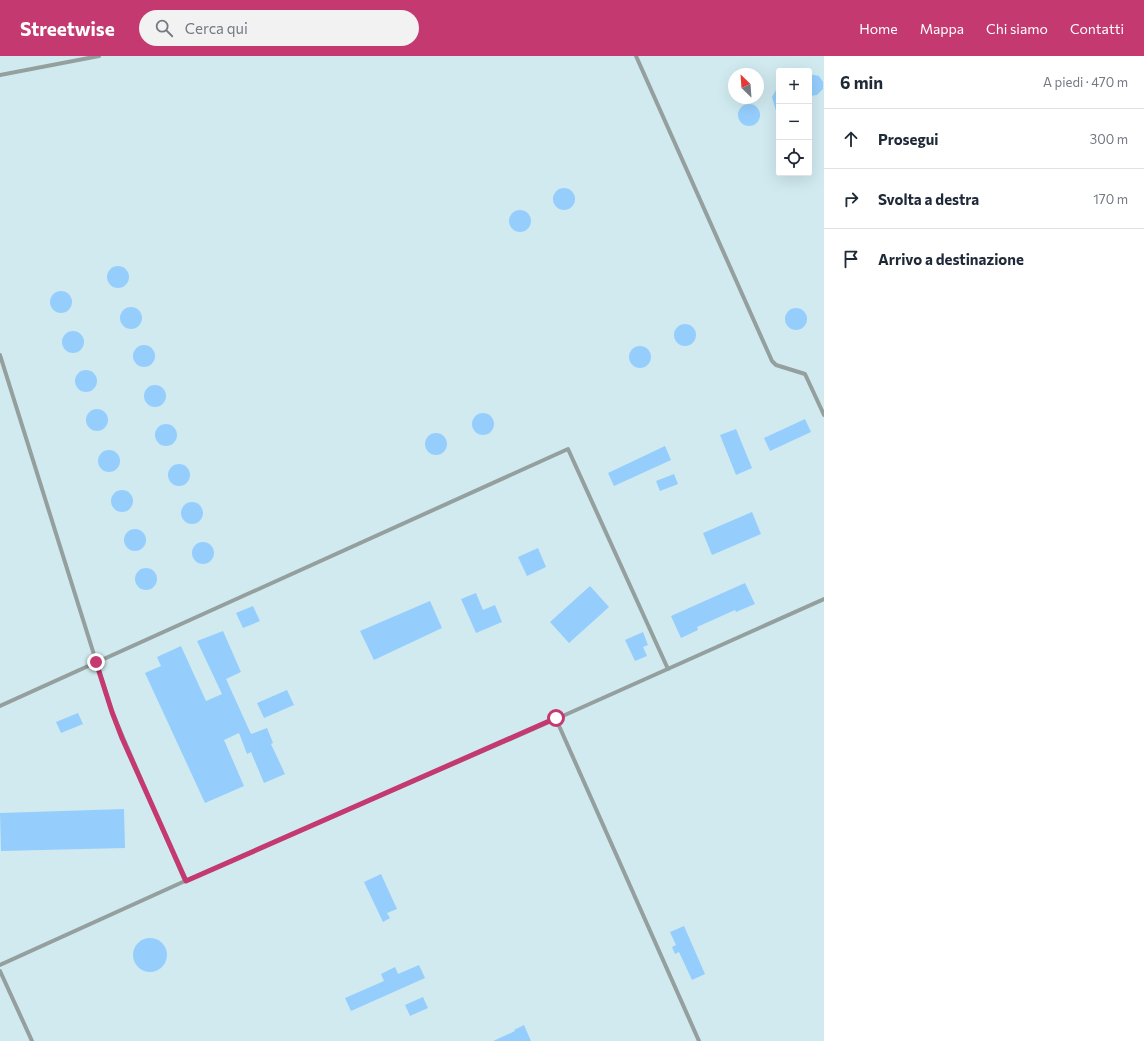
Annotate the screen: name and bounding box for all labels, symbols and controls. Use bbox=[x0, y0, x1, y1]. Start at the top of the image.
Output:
search box bbox=[139, 10, 419, 46]
text: Streetwise bbox=[20, 17, 115, 40]
icon: search bbox=[153, 17, 175, 39]
text: Cerca qui bbox=[185, 19, 248, 37]
text: Home bbox=[859, 20, 898, 37]
text: Mappa bbox=[920, 20, 964, 37]
text: Chi siamo bbox=[986, 20, 1048, 37]
text: Contatti bbox=[1070, 20, 1124, 37]
north arrow bbox=[728, 68, 764, 104]
map controls bbox=[776, 68, 812, 176]
button: + bbox=[776, 68, 812, 104]
text: 6 min bbox=[840, 72, 883, 93]
text: A piedi · 470 m bbox=[1043, 74, 1128, 90]
button: − bbox=[776, 104, 812, 140]
icon: ahead bbox=[840, 128, 862, 150]
text: Prosegui bbox=[878, 130, 938, 148]
text: 300 m bbox=[1090, 131, 1128, 147]
button: locate bbox=[776, 140, 812, 176]
icon: right bbox=[840, 188, 862, 210]
text: Svolta a destra bbox=[878, 190, 979, 208]
text: 170 m bbox=[1093, 191, 1128, 207]
icon: arrive bbox=[840, 248, 862, 270]
text: Arrivo a destinazione bbox=[878, 250, 1024, 268]
route end bbox=[87, 653, 105, 671]
route start bbox=[547, 709, 565, 727]

